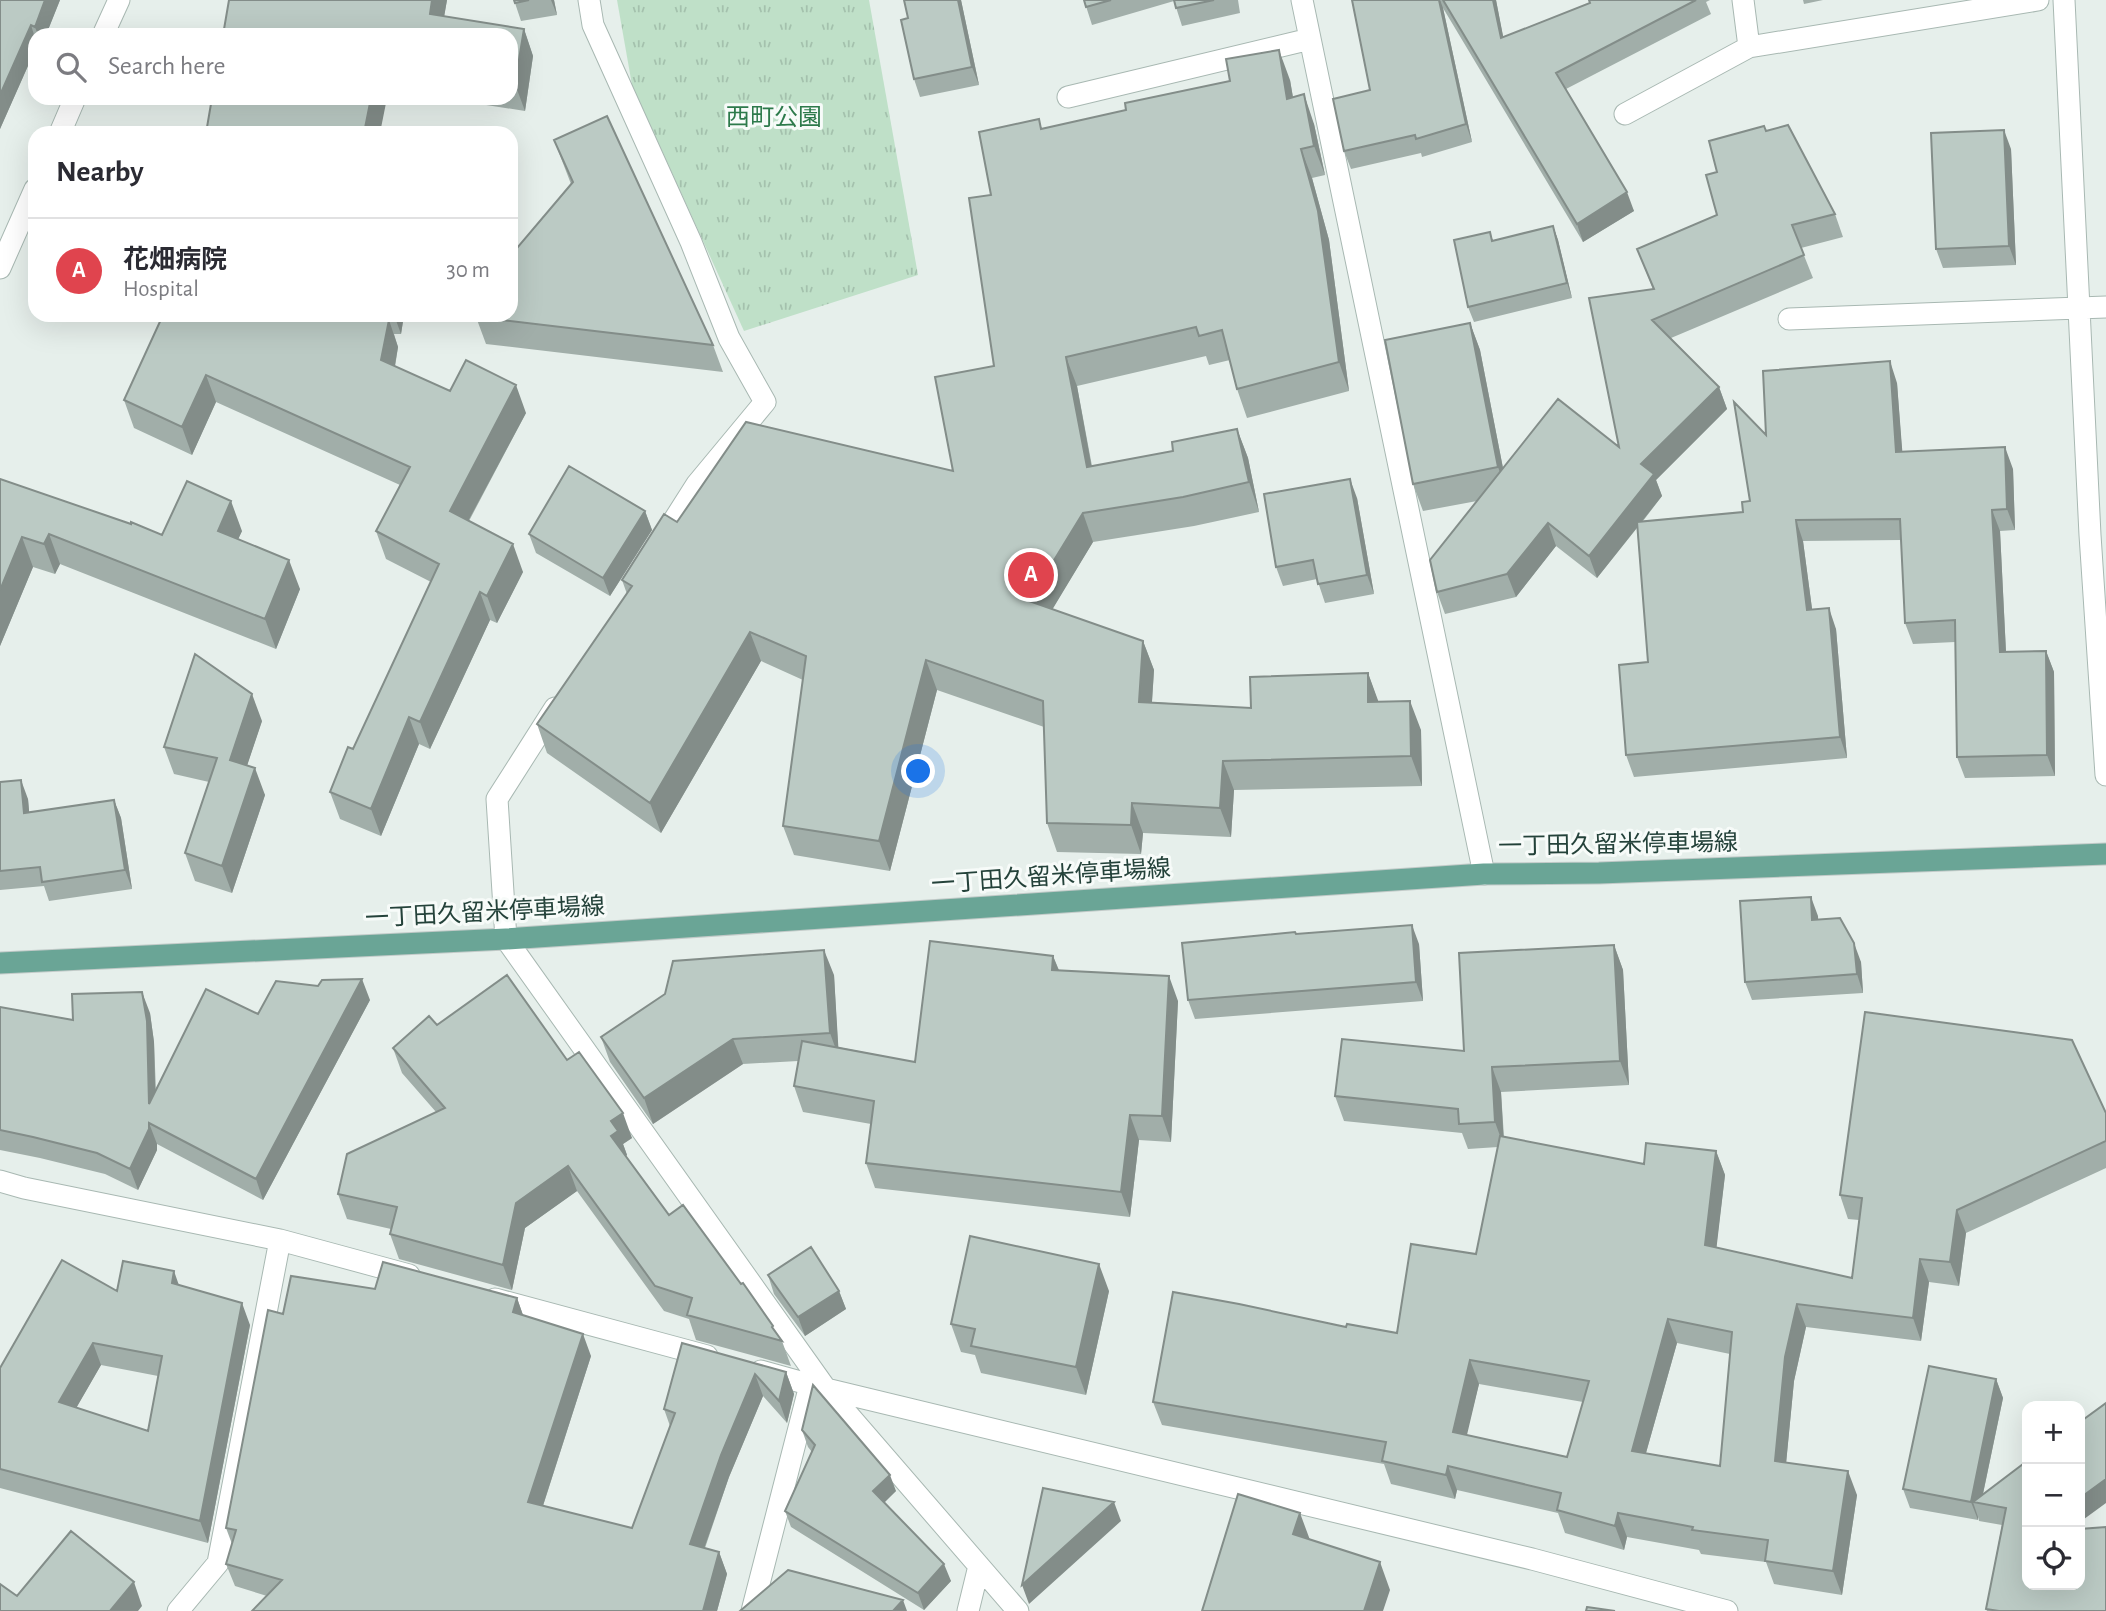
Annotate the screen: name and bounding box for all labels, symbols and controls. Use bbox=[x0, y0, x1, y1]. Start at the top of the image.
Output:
search box bbox=[28, 28, 518, 105]
icon: search bbox=[52, 48, 90, 86]
text: Search here bbox=[108, 53, 226, 79]
park label: 西町公園 bbox=[726, 105, 822, 130]
text: Nearby bbox=[56, 157, 144, 187]
text: 花畑病院 bbox=[123, 247, 227, 273]
text: A bbox=[72, 259, 86, 282]
text: 30 m bbox=[446, 259, 490, 282]
text: Hospital bbox=[123, 278, 199, 301]
pin: A bbox=[1008, 549, 1054, 601]
your location bbox=[901, 754, 935, 788]
street label: 一丁田久留米停車場線 bbox=[1498, 829, 1738, 859]
street label: 一丁田久留米停車場線 bbox=[930, 855, 1172, 897]
street label: 一丁田久留米停車場線 bbox=[364, 893, 606, 931]
map controls bbox=[2022, 1401, 2085, 1590]
button: + bbox=[2022, 1401, 2085, 1464]
button: − bbox=[2022, 1464, 2085, 1527]
button: locate bbox=[2022, 1527, 2085, 1590]

